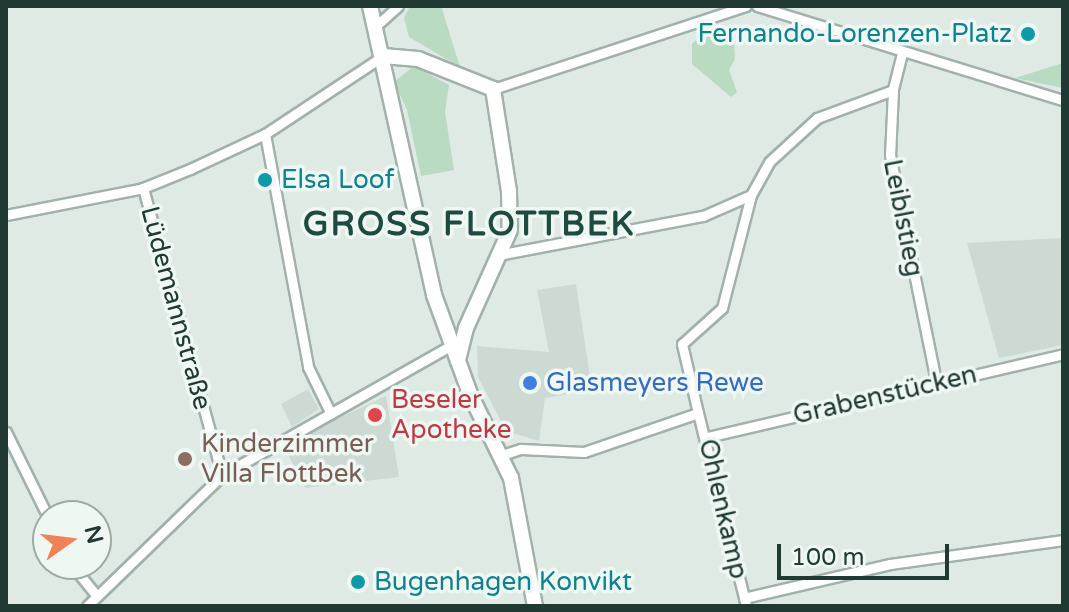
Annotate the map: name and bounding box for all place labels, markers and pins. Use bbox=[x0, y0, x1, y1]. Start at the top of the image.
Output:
place label: Fernando-Lorenzen-Platz bbox=[697, 18, 1012, 50]
marker: Fernando-Lorenzen-Platz bbox=[1019, 25, 1037, 43]
place label: Elsa Loof bbox=[281, 164, 394, 196]
marker: Elsa Loof bbox=[256, 171, 274, 189]
place label: Glasmeyers Rewe bbox=[546, 367, 764, 399]
marker: Glasmeyers Rewe bbox=[521, 374, 539, 392]
place label: Beseler Apotheke bbox=[391, 384, 511, 446]
marker: Beseler Apotheke bbox=[366, 406, 384, 424]
place label: Kinderzimmer Villa Flottbek bbox=[201, 428, 374, 490]
marker: Kinderzimmer Villa Flottbek bbox=[176, 450, 194, 468]
place label: Bugenhagen Konvikt bbox=[374, 566, 632, 598]
marker: Bugenhagen Konvikt bbox=[349, 573, 367, 591]

